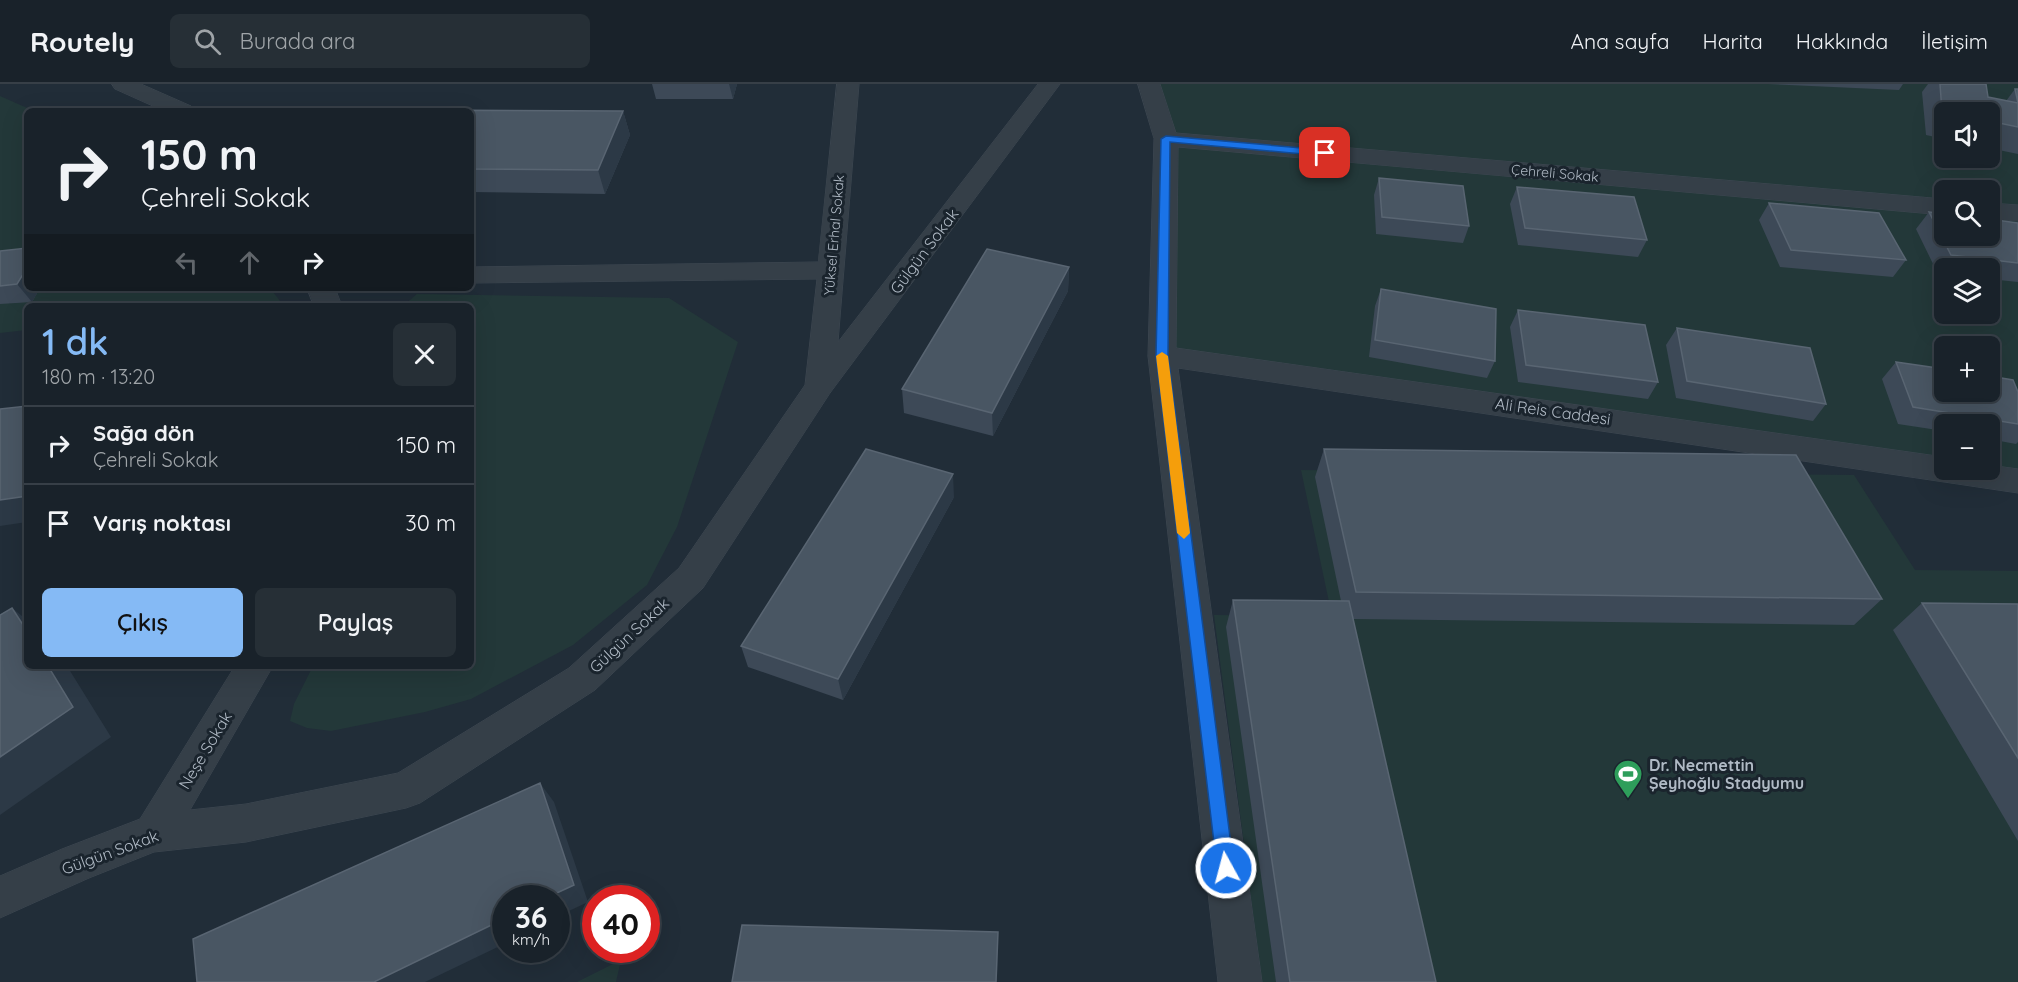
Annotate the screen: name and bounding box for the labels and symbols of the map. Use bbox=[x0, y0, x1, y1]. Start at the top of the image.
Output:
pin bbox=[1299, 127, 1350, 178]
street label: Çehreli Sokak bbox=[1510, 160, 1600, 186]
street label: Yüksel Erhal Sokak bbox=[820, 174, 848, 296]
street label: Gülgün Sokak bbox=[885, 204, 963, 298]
street label: Ali Reis Caddesi bbox=[1494, 393, 1612, 429]
street label: Gülgün Sokak bbox=[585, 593, 673, 677]
street label: Neşe Sokak bbox=[174, 708, 236, 792]
place label: Dr. Necmettin Şeyhoğlu Stadyumu bbox=[1649, 755, 1804, 793]
sports icon: Dr. Necmettin Şeyhoğlu Stadyumu bbox=[1612, 758, 1644, 800]
street label: Gülgün Sokak bbox=[59, 825, 161, 879]
position arrow bbox=[1194, 836, 1258, 900]
speed limit sign: 40 bbox=[582, 885, 660, 963]

